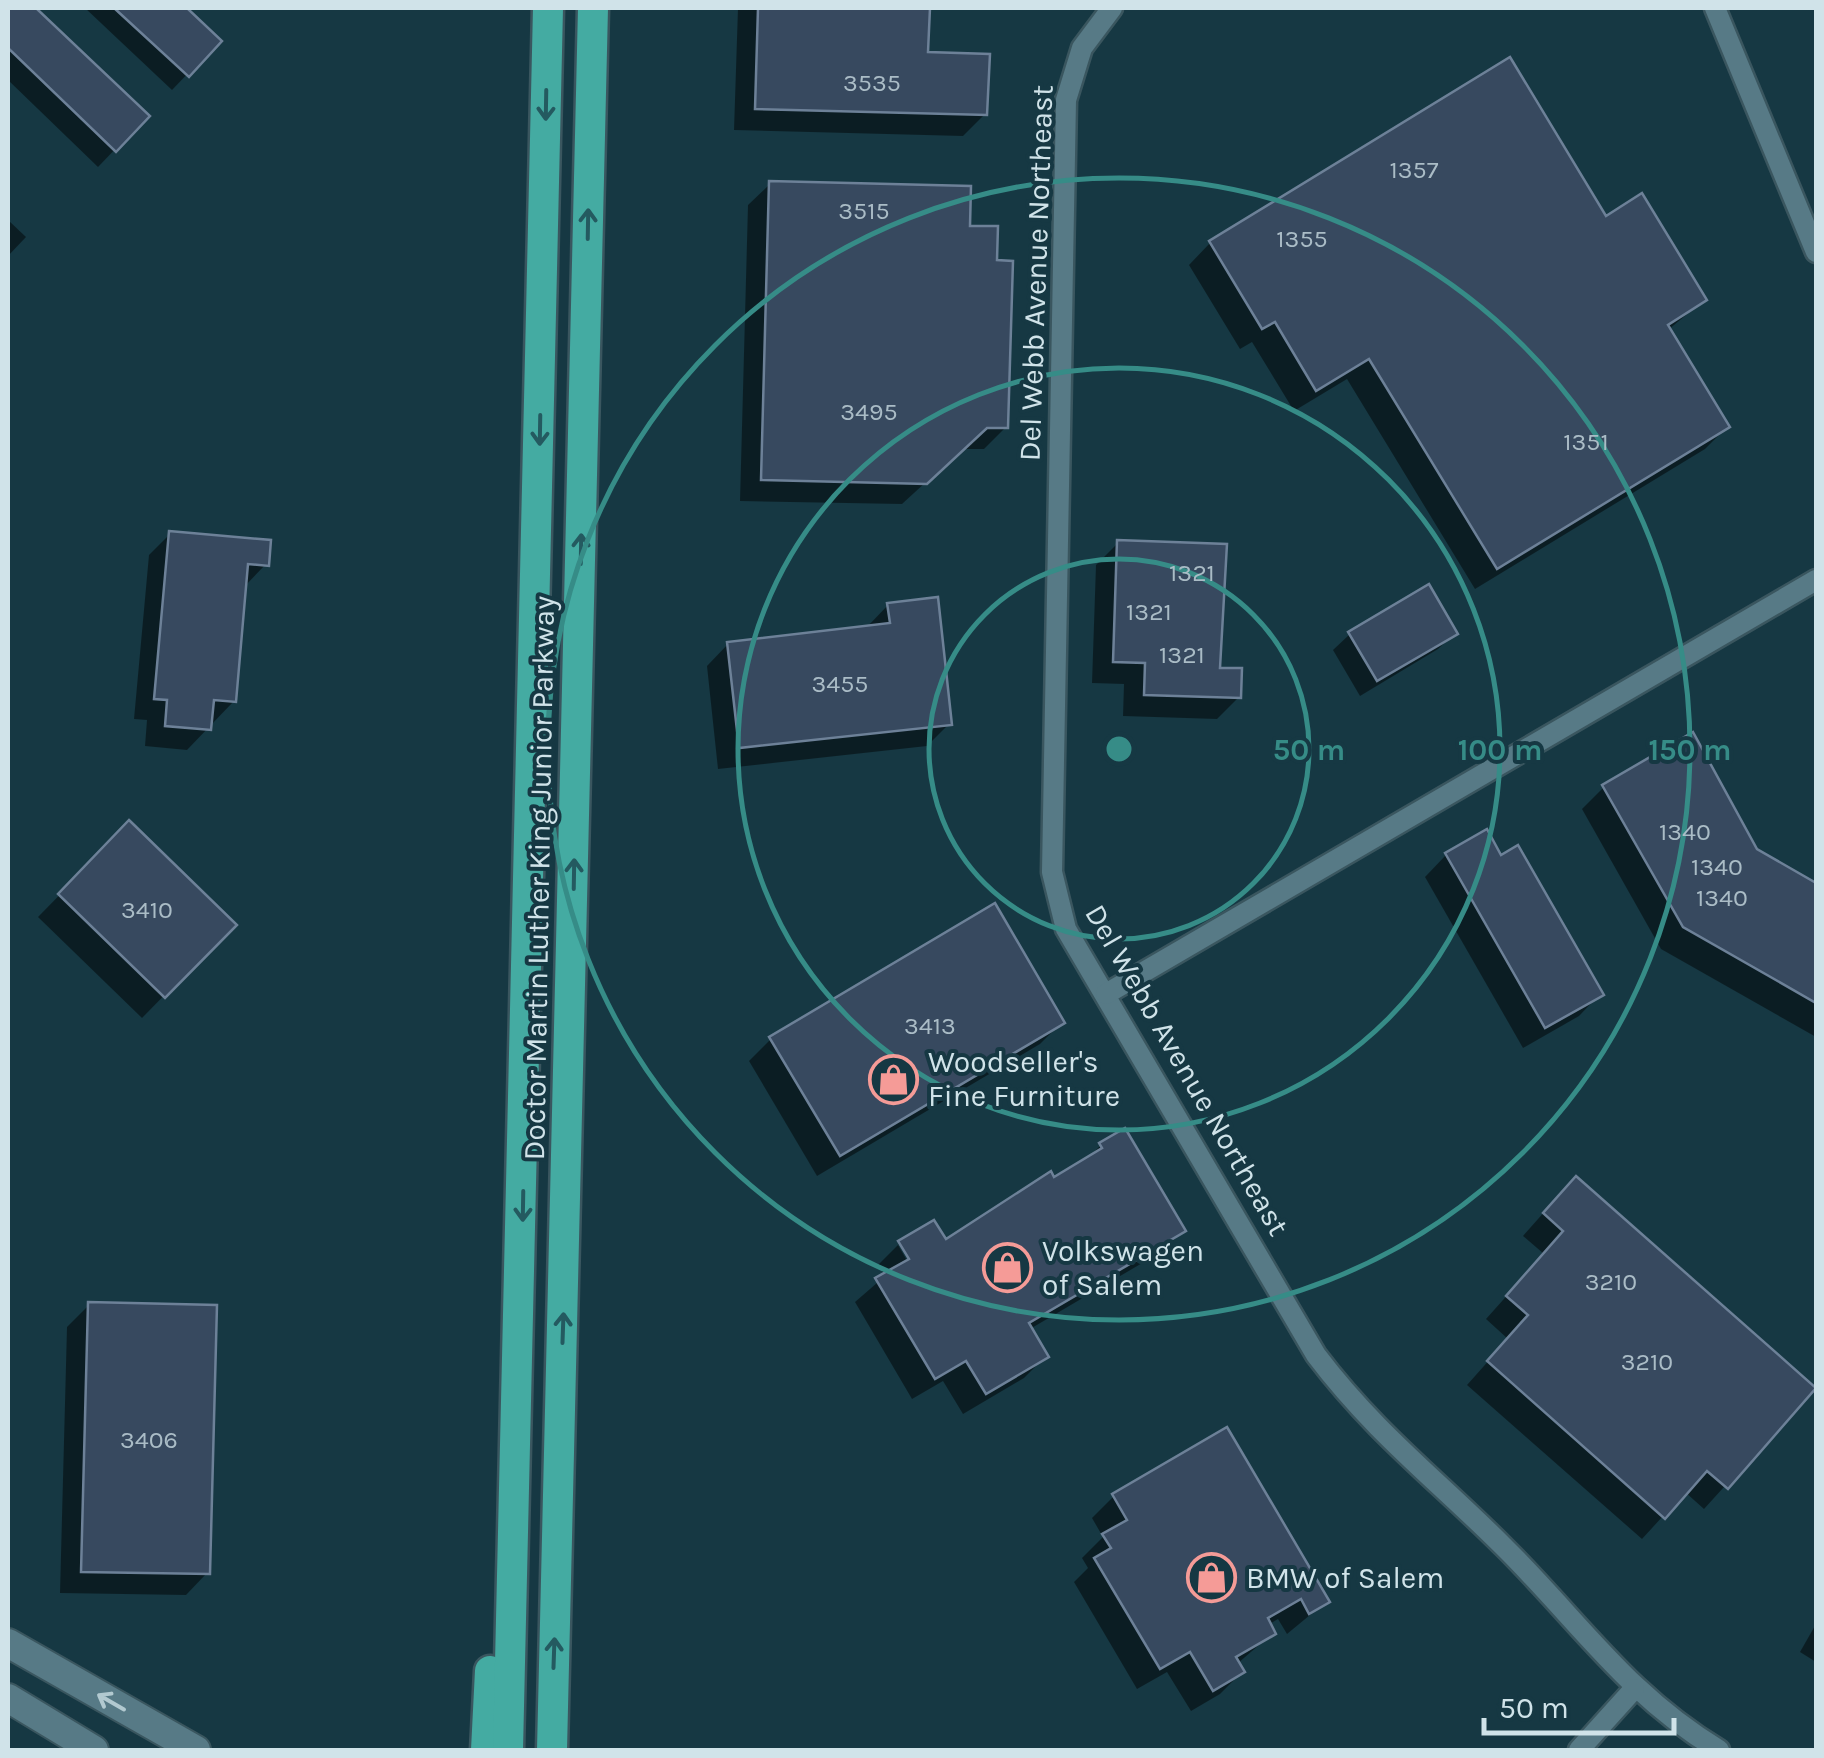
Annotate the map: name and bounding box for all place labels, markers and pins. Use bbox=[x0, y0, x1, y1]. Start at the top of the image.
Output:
centre of rings bbox=[1101, 731, 1137, 767]
place label: Woodseller's Fine Furniture bbox=[928, 1044, 1120, 1114]
shop icon: Woodseller's Fine Furniture bbox=[867, 1053, 919, 1105]
place label: Volkswagen of Salem bbox=[1042, 1233, 1204, 1303]
shop icon: Volkswagen of Salem bbox=[981, 1242, 1033, 1294]
shop icon: BMW of Salem bbox=[1185, 1552, 1237, 1604]
place label: BMW of Salem bbox=[1246, 1560, 1444, 1596]

